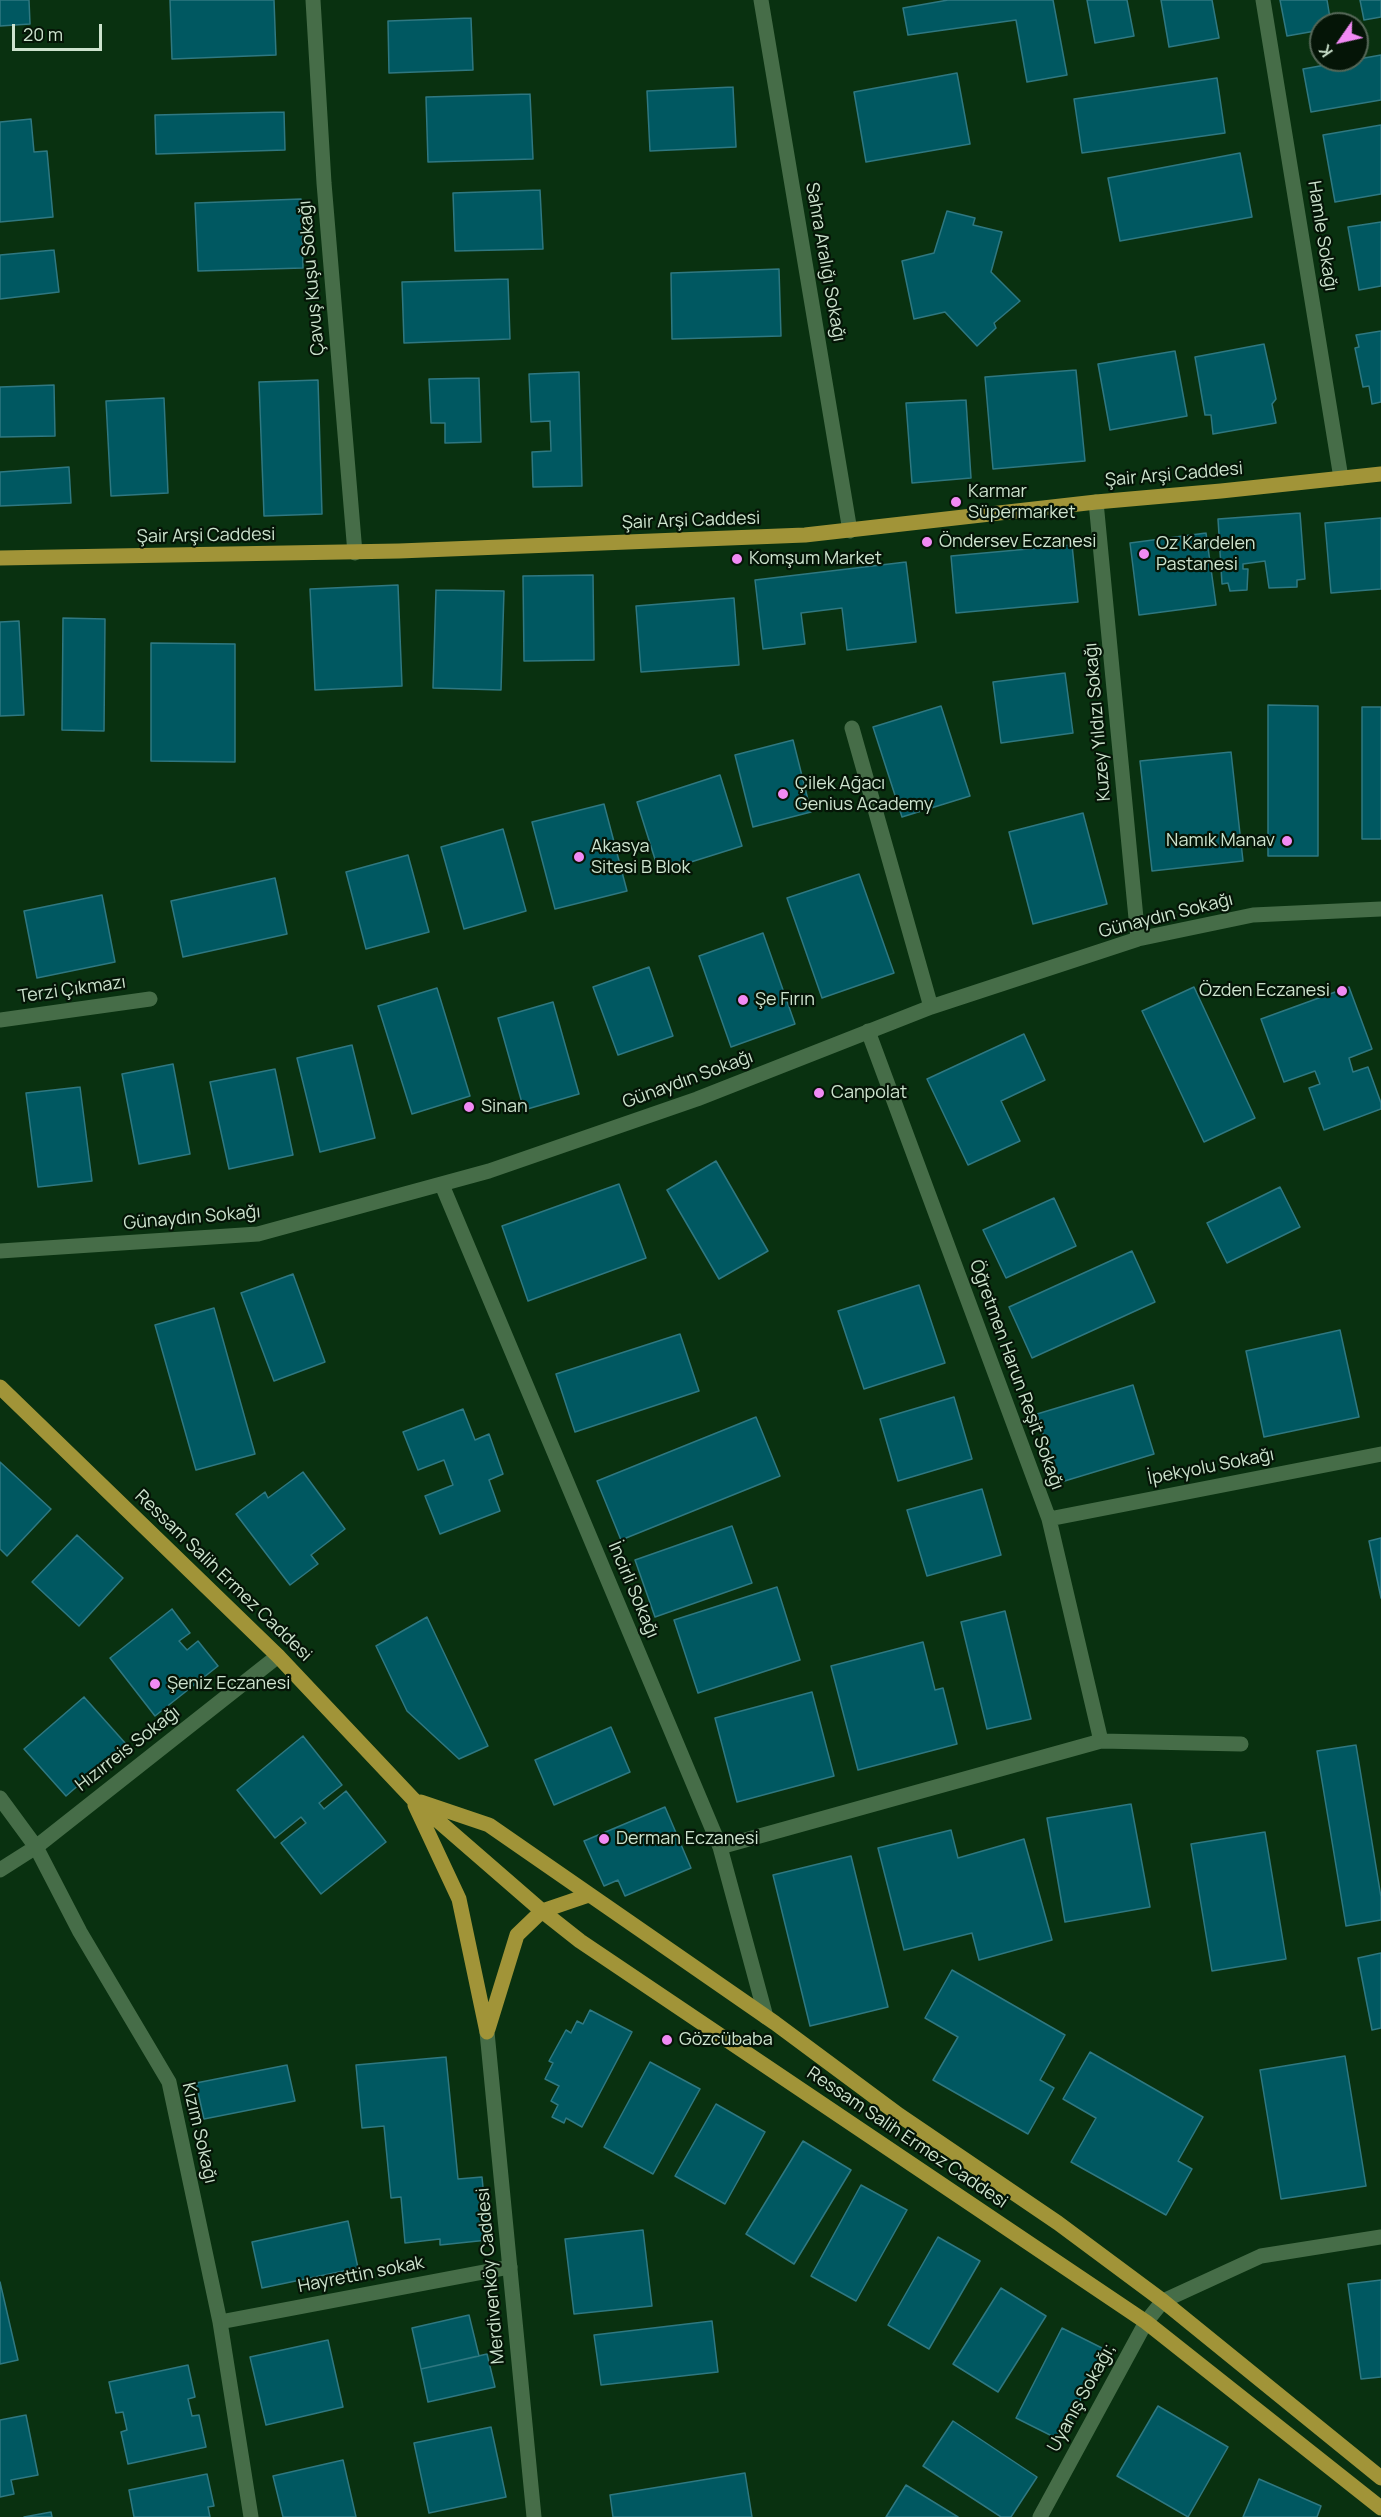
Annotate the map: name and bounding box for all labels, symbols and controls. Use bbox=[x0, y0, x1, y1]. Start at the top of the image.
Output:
scale bar bbox=[15, 12, 105, 50]
north arrow bbox=[1309, 12, 1369, 72]
text: 20 m bbox=[23, 22, 63, 46]
text: K bbox=[1314, 41, 1338, 61]
street label: Hamle Sokağı bbox=[1303, 179, 1341, 293]
street label: Sahra Aralığı Sokağı bbox=[800, 181, 850, 343]
street label: Çavuş Kuşu Sokağı bbox=[294, 200, 330, 356]
street label: Şair Arşi Caddesi bbox=[1104, 458, 1244, 492]
place label: Karmar Süpermarket bbox=[968, 481, 1076, 524]
marker: Karmar Süpermarket bbox=[949, 495, 963, 509]
street label: Şair Arşi Caddesi bbox=[621, 508, 761, 534]
street label: Şair Arşi Caddesi bbox=[137, 524, 275, 548]
place label: Öndersev Eczanesi bbox=[939, 531, 1096, 553]
place label: Oz Kardelen Pastanesi bbox=[1156, 533, 1255, 576]
marker: Öndersev Eczanesi bbox=[920, 535, 934, 549]
marker: Oz Kardelen Pastanesi bbox=[1137, 547, 1151, 561]
place label: Komşum Market bbox=[749, 548, 882, 570]
marker: Komşum Market bbox=[730, 552, 744, 566]
street label: Kuzey Yıldızı Sokağı bbox=[1080, 642, 1116, 802]
place label: Çilek Ağacı Genius Academy bbox=[795, 773, 933, 816]
marker: Çilek Ağacı Genius Academy bbox=[776, 787, 790, 801]
place label: Namık Manav bbox=[1166, 830, 1275, 852]
marker: Namık Manav bbox=[1280, 834, 1294, 848]
place label: Akasya Sitesi B Blok bbox=[591, 836, 690, 878]
marker: Akasya Sitesi B Blok bbox=[572, 850, 586, 864]
street label: Günaydın Sokağı bbox=[1097, 889, 1235, 943]
street label: Terzi Çıkmazı bbox=[17, 972, 127, 1008]
place label: Özden Eczanesi bbox=[1199, 980, 1330, 1002]
marker: Özden Eczanesi bbox=[1335, 984, 1349, 998]
place label: Şe Fırın bbox=[755, 989, 815, 1011]
marker: Şe Fırın bbox=[736, 993, 750, 1007]
street label: Günaydın Sokağı bbox=[620, 1046, 756, 1114]
place label: Canpolat bbox=[831, 1082, 907, 1104]
marker: Canpolat bbox=[812, 1086, 826, 1100]
place label: Sinan bbox=[481, 1096, 528, 1118]
marker: Sinan bbox=[462, 1100, 476, 1114]
street label: Günaydın Sokağı bbox=[123, 1201, 261, 1235]
street label: Öğretmen Harun Reşit Sokağı bbox=[964, 1257, 1068, 1493]
street label: İpekyolu Sokağı bbox=[1146, 1444, 1276, 1490]
street label: Ressam Salih Ermez Caddesi bbox=[130, 1486, 316, 1666]
street label: İncirli Sokağı bbox=[603, 1538, 663, 1642]
place label: Şeniz Eczanesi bbox=[167, 1673, 290, 1695]
marker: Şeniz Eczanesi bbox=[148, 1677, 162, 1691]
street label: Hızırreis Sokağı bbox=[72, 1702, 184, 1796]
place label: Derman Eczanesi bbox=[616, 1828, 759, 1850]
marker: Derman Eczanesi bbox=[597, 1832, 611, 1846]
place label: Gözcübaba bbox=[679, 2029, 773, 2051]
marker: Gözcübaba bbox=[660, 2033, 674, 2047]
street label: Ressam Salih Ermez Caddesi bbox=[803, 2063, 1011, 2213]
street label: Kızım Sokağı bbox=[177, 2080, 221, 2186]
street label: Merdivenköy Caddesi bbox=[473, 2187, 509, 2365]
street label: Hayrettin sokak bbox=[296, 2252, 426, 2298]
street label: Uyanış Sokağı; bbox=[1043, 2340, 1121, 2456]

